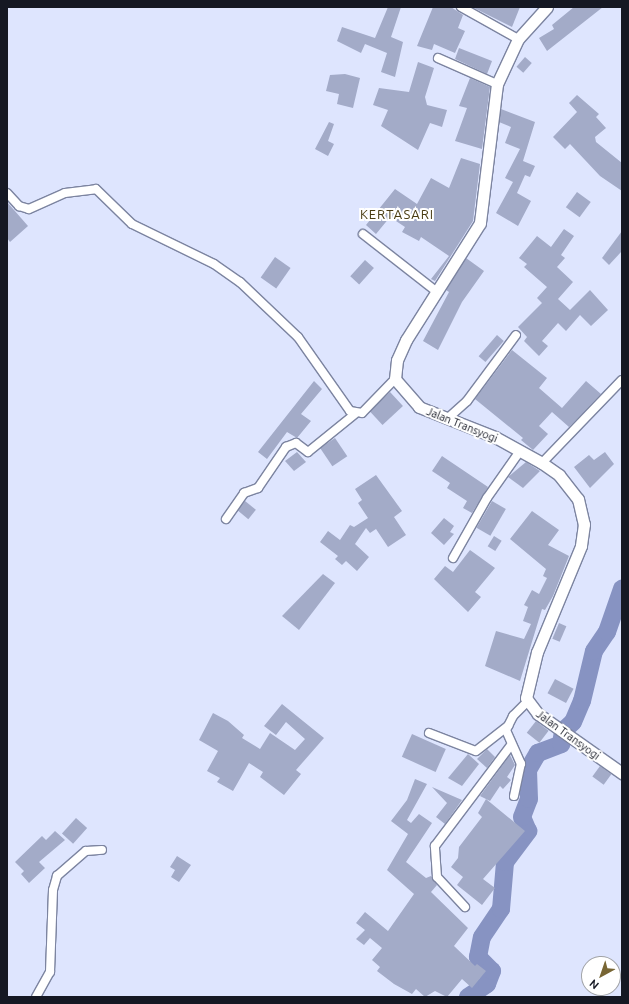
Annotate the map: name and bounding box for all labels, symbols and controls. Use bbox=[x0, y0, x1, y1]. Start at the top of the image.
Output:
district label: KERTASARI bbox=[360, 206, 434, 222]
street label: Jalan Transyogi bbox=[424, 405, 500, 445]
street label: Jalan Transyogi bbox=[533, 707, 603, 763]
north arrow bbox=[581, 956, 621, 996]
text: N bbox=[587, 977, 601, 992]

